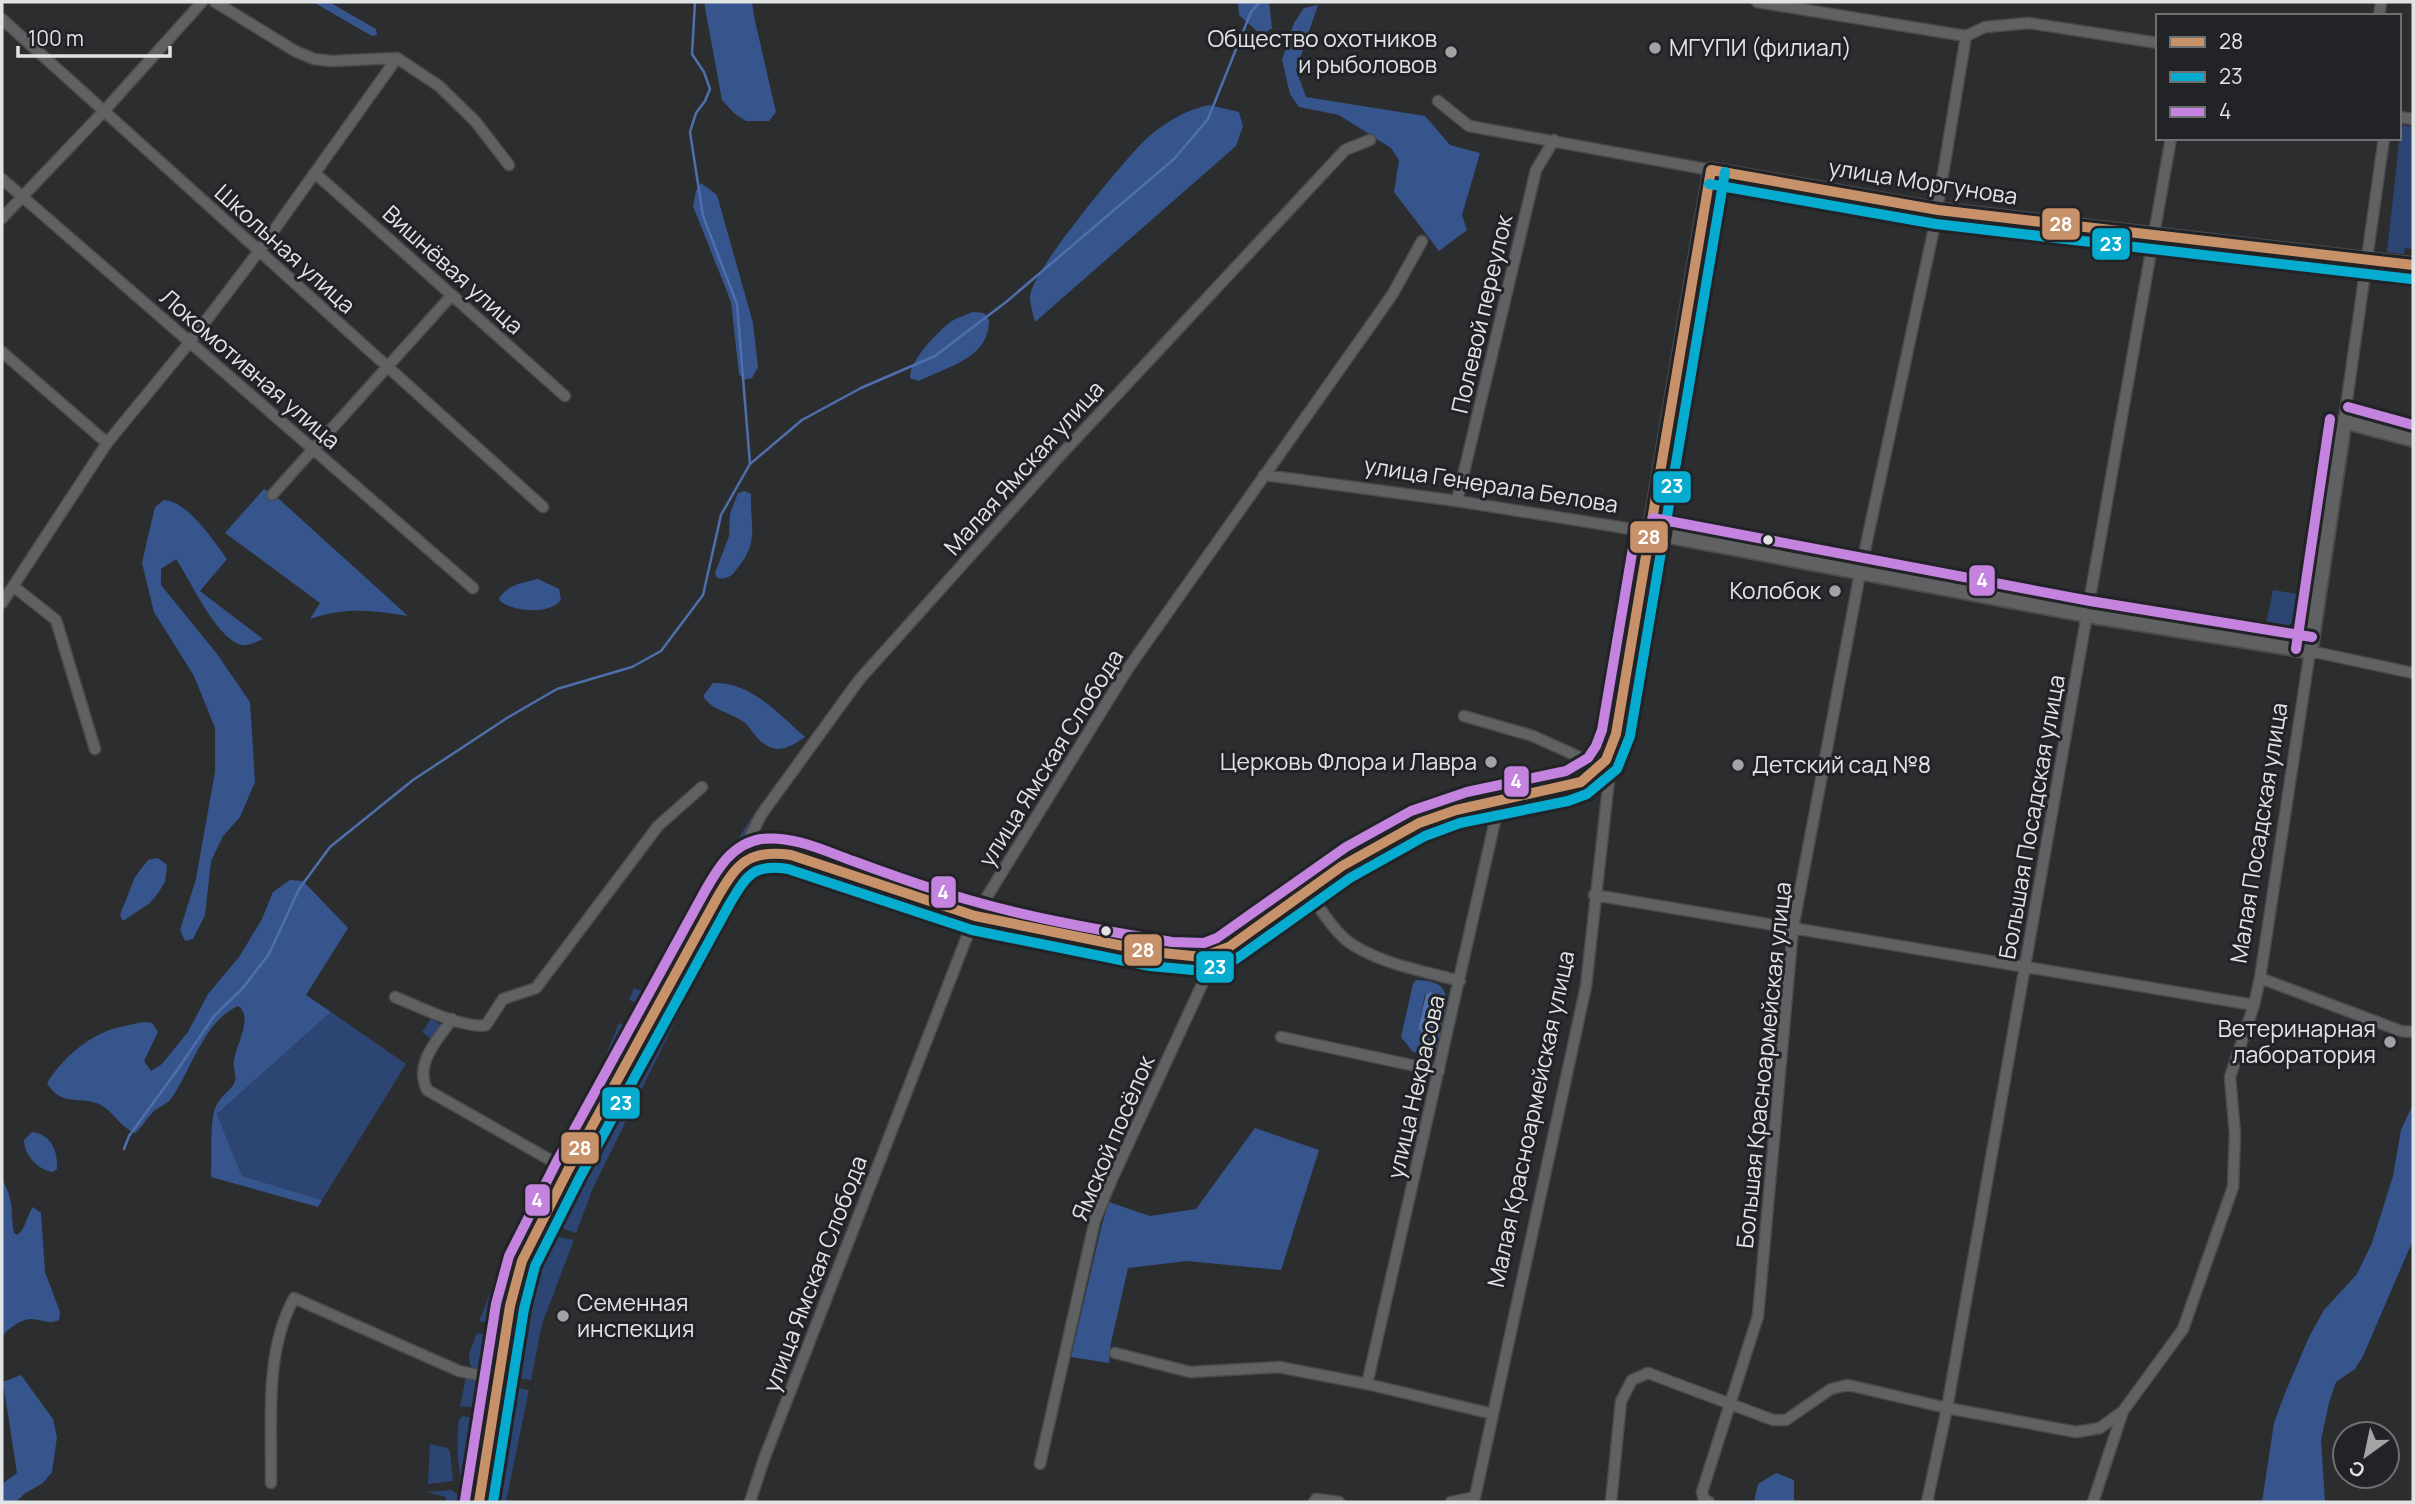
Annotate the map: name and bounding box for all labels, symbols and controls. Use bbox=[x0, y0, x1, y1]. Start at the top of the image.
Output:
scale bar bbox=[18, 14, 170, 58]
legend bbox=[2156, 14, 2401, 140]
place label: Общество охотников и рыболовов bbox=[1207, 22, 1437, 80]
text: 100 m bbox=[28, 24, 84, 52]
text: 28 bbox=[2219, 27, 2243, 55]
place label: МГУПИ (филиал) bbox=[1669, 31, 1852, 63]
marker: МГУПИ (филиал) bbox=[1647, 40, 1663, 56]
marker: Общество охотников и рыболовов bbox=[1443, 44, 1459, 60]
text: 23 bbox=[2219, 62, 2243, 90]
text: 4 bbox=[2219, 97, 2231, 125]
street label: улица Моргунова bbox=[1826, 150, 2020, 212]
street label: Школьная улица bbox=[208, 176, 363, 320]
street label: Вишнёвая улица bbox=[376, 197, 531, 341]
line badge: 28 bbox=[2041, 207, 2081, 241]
street label: Полевой переулок bbox=[1443, 211, 1520, 416]
text: 28 bbox=[2050, 211, 2072, 237]
line badge: 23 bbox=[2091, 227, 2131, 261]
text: 23 bbox=[2100, 231, 2122, 257]
street label: Локомотивная улица bbox=[154, 281, 348, 456]
street label: Малая Ямская улица bbox=[936, 373, 1110, 562]
street label: улица Генерала Белова bbox=[1362, 448, 1621, 520]
line badge: 23 bbox=[1652, 470, 1692, 504]
text: 23 bbox=[1661, 473, 1683, 499]
line badge: 28 bbox=[1629, 520, 1669, 554]
text: 28 bbox=[1638, 524, 1660, 550]
unlabelled marker bbox=[1761, 533, 1775, 547]
line badge: 4 bbox=[1968, 564, 1996, 597]
text: 4 bbox=[1976, 567, 1988, 593]
place label: Колобок bbox=[1729, 574, 1822, 606]
marker: Колобок bbox=[1827, 583, 1843, 599]
street label: улица Ямская Слобода bbox=[970, 643, 1130, 872]
street label: Большая Посадская улица bbox=[1990, 672, 2072, 961]
street label: Малая Посадская улица bbox=[2222, 700, 2294, 965]
place label: Церковь Флора и Лавра bbox=[1220, 745, 1477, 777]
place label: Детский сад №8 bbox=[1752, 748, 1931, 780]
marker: Церковь Флора и Лавра bbox=[1483, 754, 1499, 770]
marker: Детский сад №8 bbox=[1730, 757, 1746, 773]
line badge: 4 bbox=[1503, 765, 1530, 798]
text: 4 bbox=[1510, 768, 1522, 794]
line badge: 4 bbox=[930, 875, 957, 909]
text: 4 bbox=[937, 879, 949, 905]
street label: Большая Красноармейская улица bbox=[1728, 880, 1798, 1250]
unlabelled marker bbox=[1099, 924, 1113, 938]
line badge: 28 bbox=[1123, 933, 1163, 967]
text: 28 bbox=[1132, 937, 1154, 963]
street label: Малая Красноармейская улица bbox=[1479, 948, 1581, 1290]
line badge: 23 bbox=[1195, 950, 1235, 984]
text: 23 bbox=[1204, 954, 1226, 980]
street label: улица Некрасова bbox=[1378, 992, 1452, 1182]
place label: Ветеринарная лаборатория bbox=[2218, 1012, 2376, 1070]
marker: Ветеринарная лаборатория bbox=[2382, 1034, 2398, 1050]
street label: Ямской посёлок bbox=[1063, 1049, 1162, 1225]
line badge: 23 bbox=[601, 1086, 641, 1120]
text: 23 bbox=[610, 1090, 632, 1116]
line badge: 28 bbox=[560, 1131, 600, 1165]
text: 28 bbox=[569, 1135, 591, 1161]
street label: улица Ямская Слобода bbox=[754, 1151, 874, 1397]
line badge: 4 bbox=[524, 1183, 551, 1217]
text: 4 bbox=[531, 1187, 543, 1213]
place label: Семенная инспекция bbox=[577, 1286, 694, 1344]
marker: Семенная инспекция bbox=[555, 1308, 571, 1324]
north arrow bbox=[2331, 1420, 2401, 1490]
text: С bbox=[2344, 1455, 2370, 1484]

